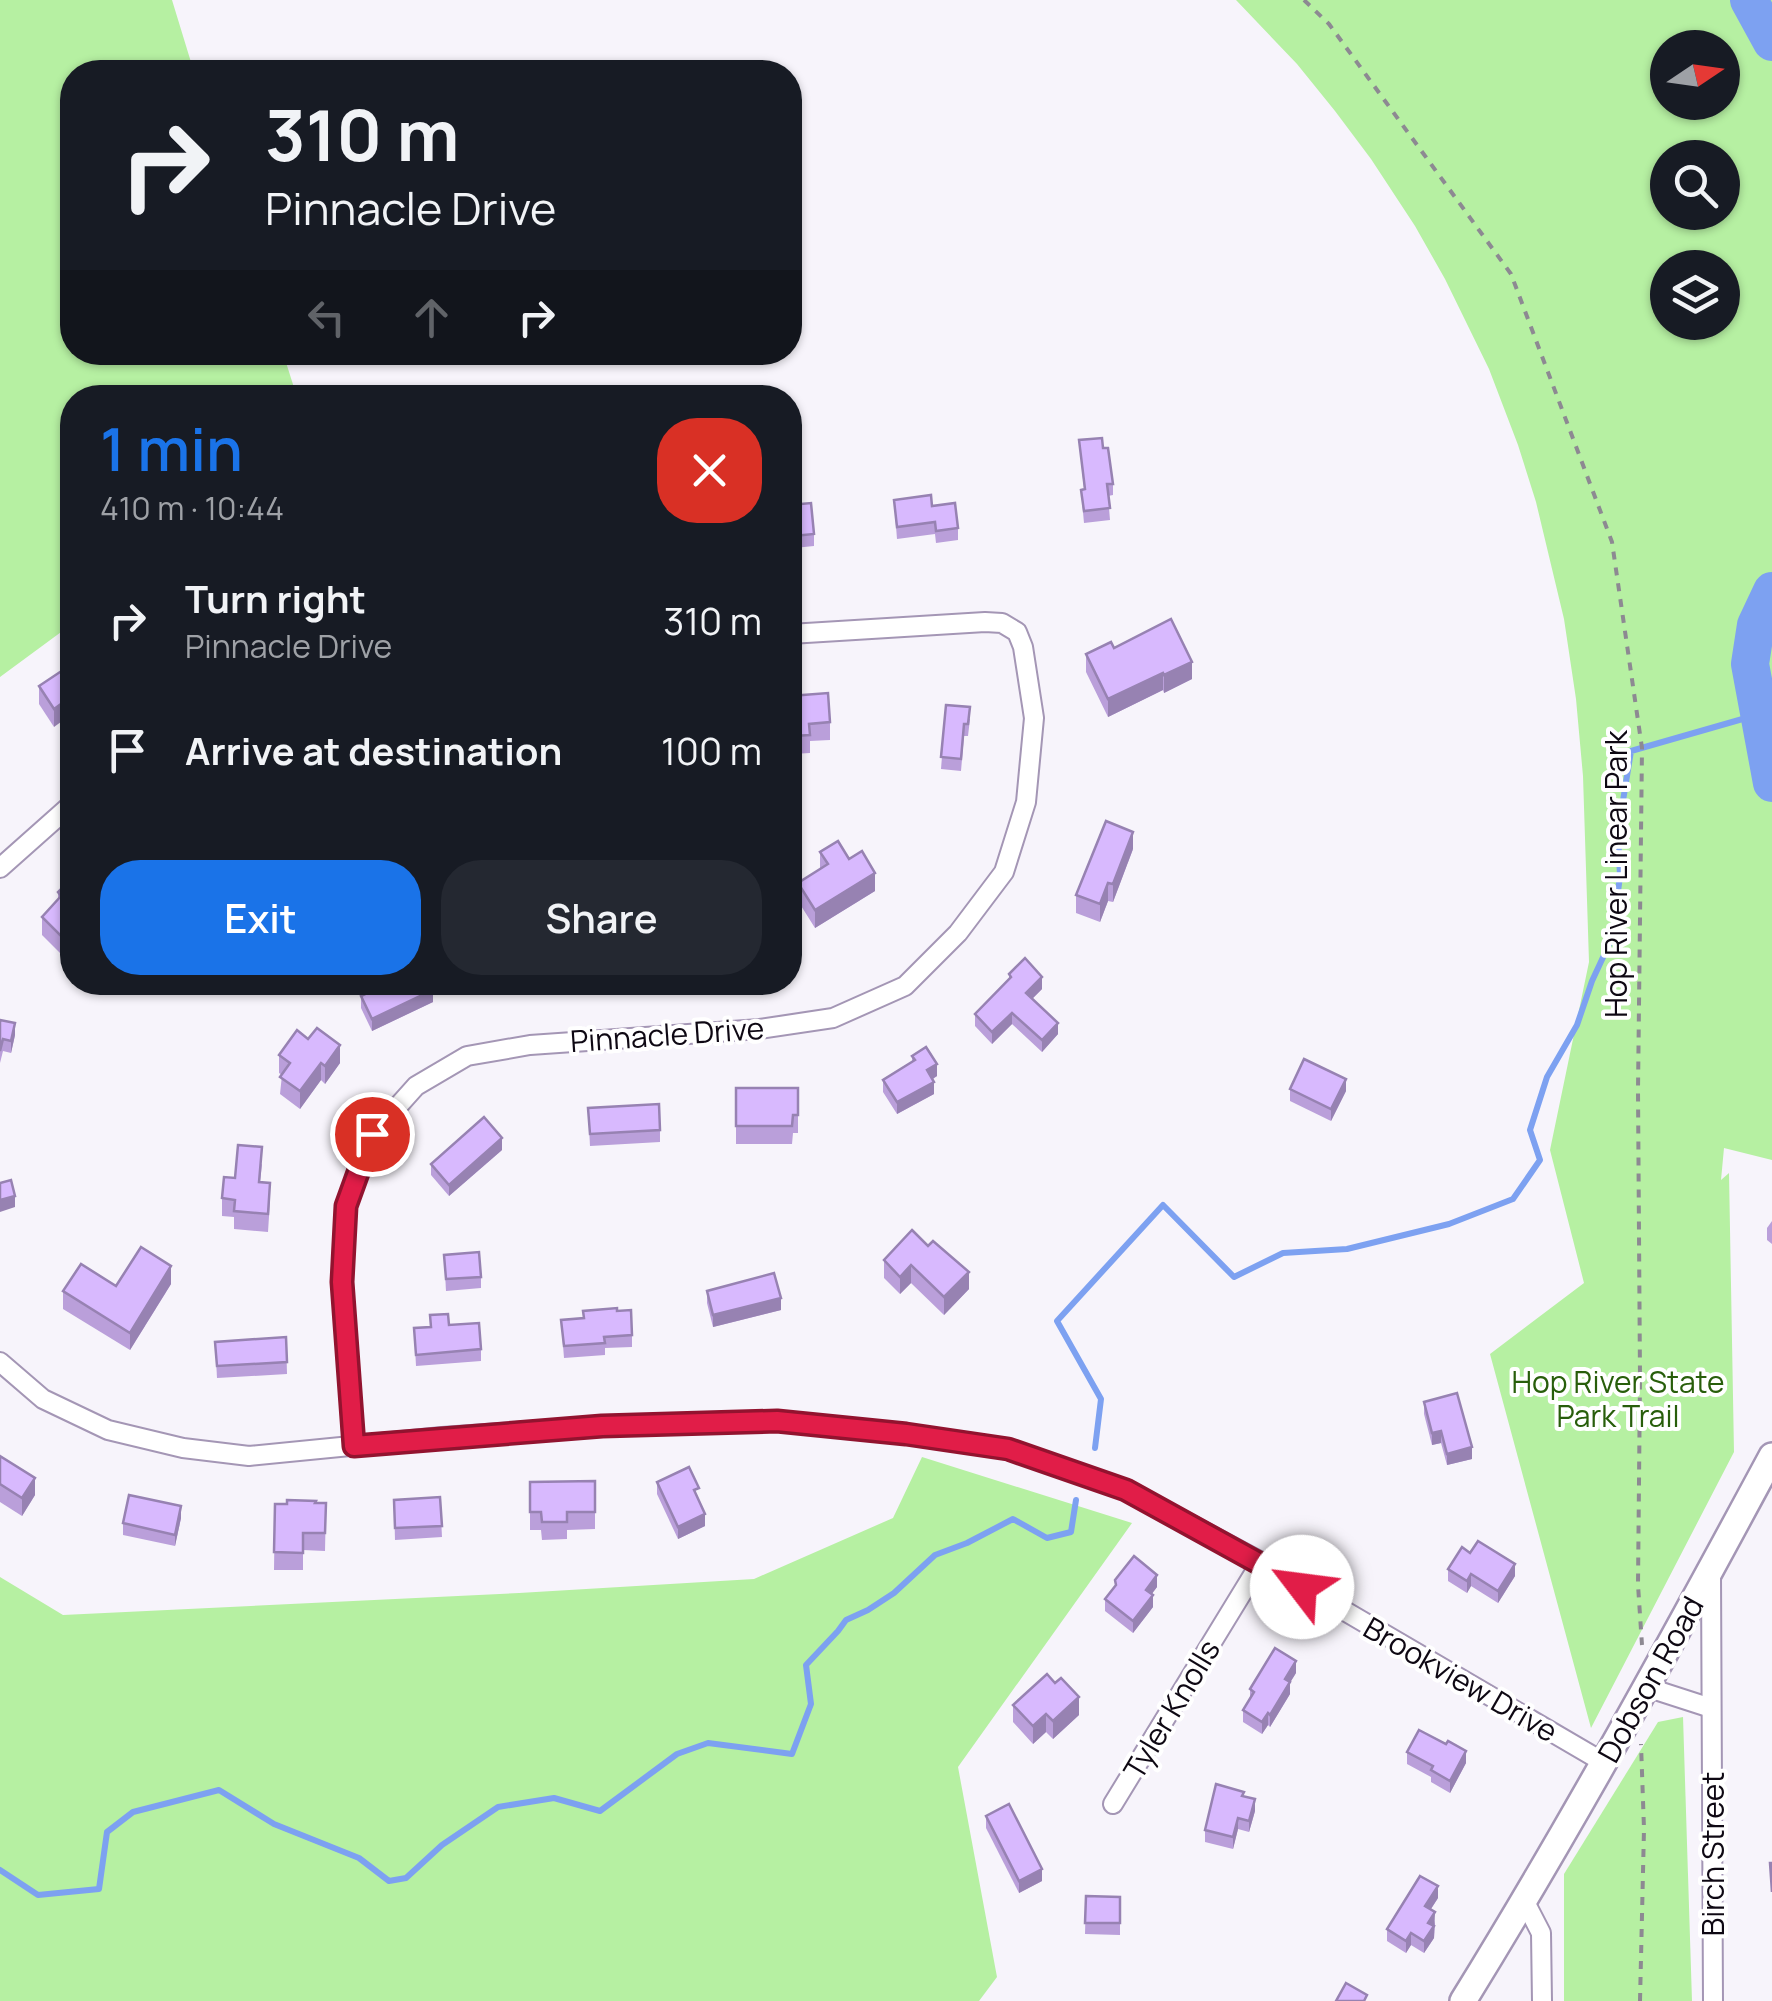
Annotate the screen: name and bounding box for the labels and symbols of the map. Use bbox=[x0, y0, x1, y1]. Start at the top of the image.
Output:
north arrow bbox=[1650, 30, 1740, 120]
street label: Hop River Linear Park bbox=[1595, 729, 1636, 1018]
street label: Pinnacle Drive bbox=[569, 1007, 765, 1061]
pin bbox=[330, 1092, 415, 1177]
park label: Hop River State Park Trail bbox=[1511, 1361, 1725, 1436]
position arrow bbox=[1250, 1535, 1354, 1639]
street label: Dobson Road bbox=[1587, 1589, 1713, 1769]
street label: Brookview Drive bbox=[1357, 1607, 1565, 1751]
street label: Tyler Knolls bbox=[1113, 1632, 1229, 1786]
street label: Birch Street bbox=[1692, 1772, 1733, 1936]

